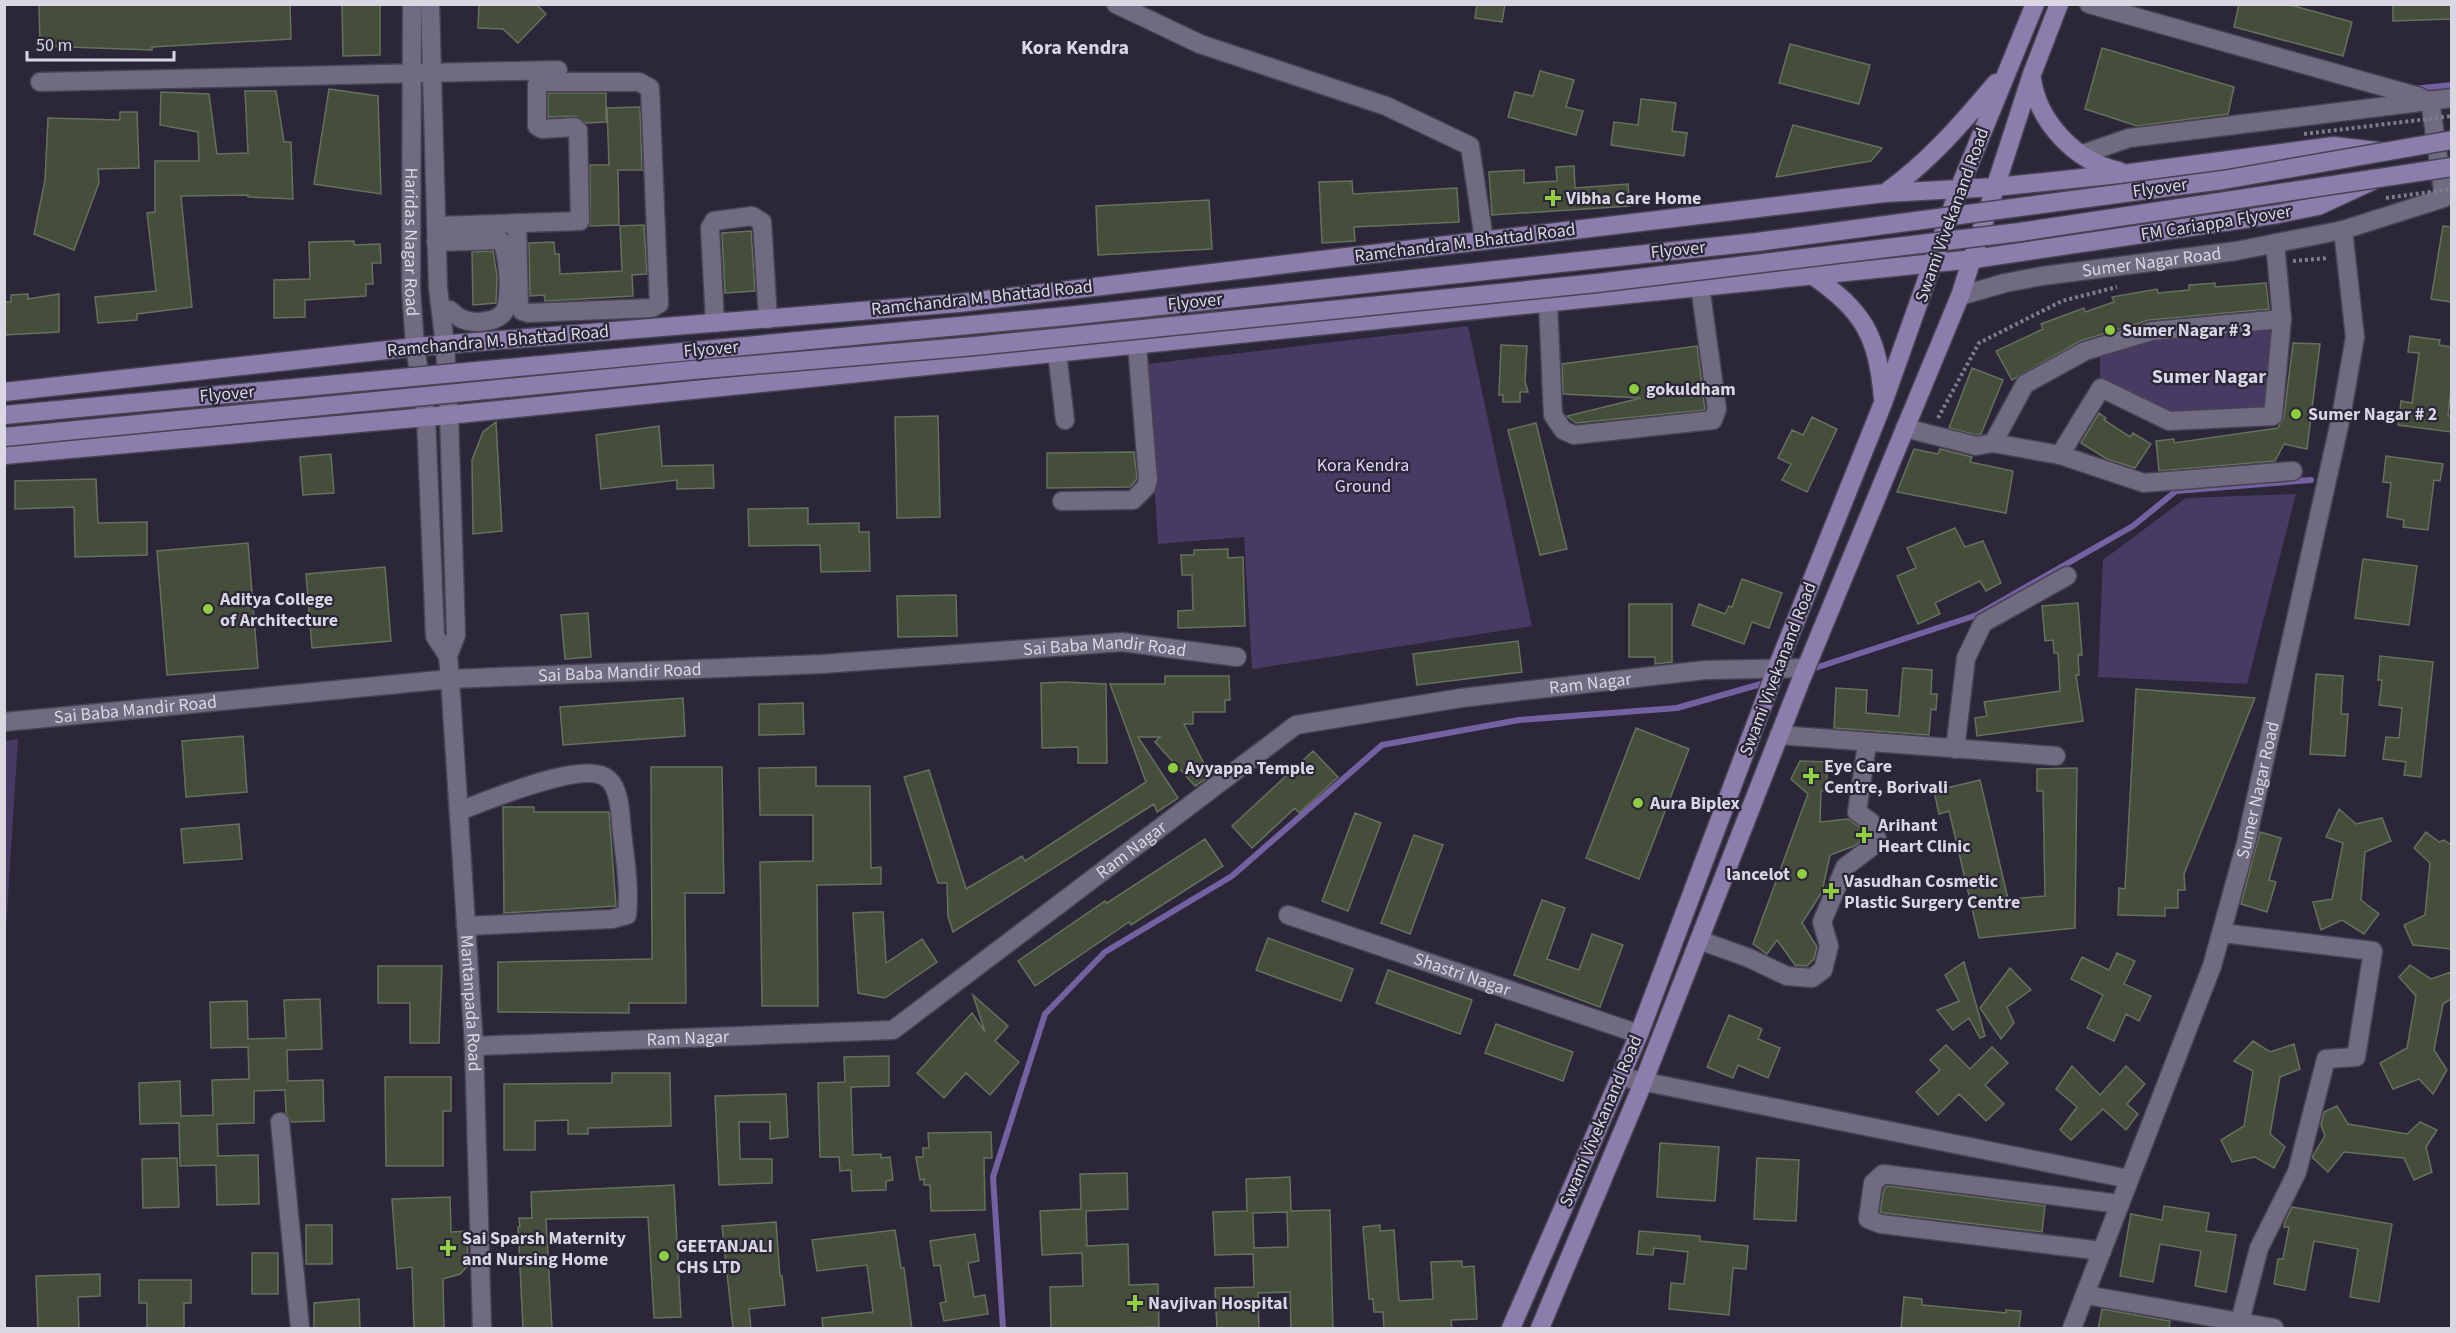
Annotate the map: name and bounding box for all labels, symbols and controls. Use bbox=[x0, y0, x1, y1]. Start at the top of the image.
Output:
scale bar bbox=[27, 24, 174, 62]
text: 50 m bbox=[36, 33, 72, 58]
district label: Kora Kendra bbox=[1021, 34, 1129, 62]
street label: Swami Vivekanand Road bbox=[1909, 124, 1995, 306]
street label: Haridas Nagar Road bbox=[398, 168, 425, 317]
street label: Flyover bbox=[2131, 172, 2190, 204]
place label: Vibha Care Home bbox=[1565, 186, 1701, 211]
marker: Vibha Care Home bbox=[1544, 189, 1562, 207]
street label: FM Cariappa Flyover bbox=[2139, 199, 2294, 247]
street label: Ramchandra M. Bhattad Road bbox=[1353, 217, 1577, 269]
street label: Flyover bbox=[1649, 235, 1707, 265]
street label: Sumer Nagar Road bbox=[2080, 241, 2223, 283]
street label: Ramchandra M. Bhattad Road bbox=[870, 274, 1094, 322]
street label: Flyover bbox=[1166, 287, 1224, 317]
place label: Sumer Nagar # 3 bbox=[2122, 318, 2251, 343]
street label: Ramchandra M. Bhattad Road bbox=[386, 319, 610, 363]
marker: Sumer Nagar # 3 bbox=[2103, 323, 2117, 337]
street label: Flyover bbox=[682, 334, 740, 364]
district label: Sumer Nagar bbox=[2152, 363, 2266, 391]
place label: gokuldham bbox=[1646, 377, 1736, 402]
street label: Flyover bbox=[198, 379, 256, 409]
marker: gokuldham bbox=[1627, 382, 1641, 396]
place label: Sumer Nagar # 2 bbox=[2308, 402, 2437, 427]
marker: Sumer Nagar # 2 bbox=[2289, 407, 2303, 421]
park label: Kora Kendra Ground bbox=[1317, 453, 1409, 499]
street label: Swami Vivekanand Road bbox=[1733, 579, 1823, 759]
place label: Aditya College of Architecture bbox=[219, 587, 338, 633]
marker: Aditya College of Architecture bbox=[201, 602, 215, 616]
street label: Sai Baba Mandir Road bbox=[1022, 629, 1188, 663]
street label: Sai Baba Mandir Road bbox=[537, 656, 702, 688]
street label: Ram Nagar bbox=[1548, 666, 1633, 700]
street label: Sai Baba Mandir Road bbox=[53, 689, 218, 730]
street label: Sumer Nagar Road bbox=[2230, 719, 2285, 862]
place label: Eye Care Centre, Borivali bbox=[1824, 754, 1948, 800]
place label: Ayyappa Temple bbox=[1184, 756, 1315, 781]
marker: Ayyappa Temple bbox=[1166, 761, 1180, 775]
marker: Eye Care Centre, Borivali bbox=[1802, 767, 1820, 785]
place label: Aura Biplex bbox=[1649, 791, 1740, 816]
marker: Aura Biplex bbox=[1631, 796, 1645, 810]
place label: Arihant Heart Clinic bbox=[1877, 813, 1971, 859]
street label: Ram Nagar bbox=[1091, 814, 1172, 885]
marker: Arihant Heart Clinic bbox=[1855, 826, 1873, 844]
place label: lancelot bbox=[1726, 862, 1790, 887]
marker: lancelot bbox=[1795, 867, 1809, 881]
place label: Vasudhan Cosmetic Plastic Surgery Centre bbox=[1843, 869, 2020, 915]
marker: Vasudhan Cosmetic Plastic Surgery Centre bbox=[1822, 882, 1840, 900]
street label: Mantanpada Road bbox=[454, 934, 487, 1072]
street label: Shastri Nagar bbox=[1410, 946, 1515, 1002]
street label: Ram Nagar bbox=[646, 1024, 730, 1052]
street label: Swami Vivekanand Road bbox=[1554, 1031, 1648, 1211]
place label: Sai Sparsh Maternity and Nursing Home bbox=[462, 1226, 627, 1272]
place label: GEETANJALI CHS LTD bbox=[676, 1234, 773, 1280]
marker: Sai Sparsh Maternity and Nursing Home bbox=[439, 1239, 457, 1257]
marker: GEETANJALI CHS LTD bbox=[657, 1249, 671, 1263]
place label: Navjivan Hospital bbox=[1148, 1291, 1288, 1316]
marker: Navjivan Hospital bbox=[1126, 1294, 1144, 1312]

